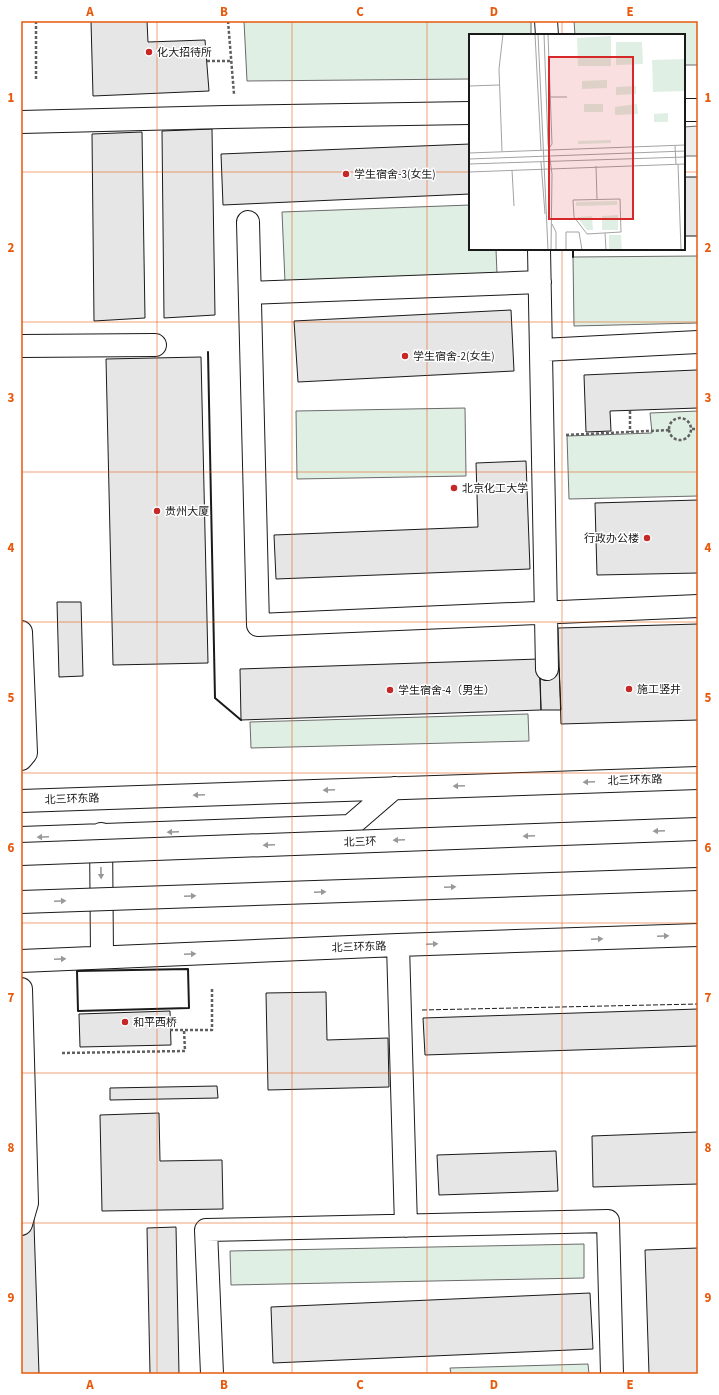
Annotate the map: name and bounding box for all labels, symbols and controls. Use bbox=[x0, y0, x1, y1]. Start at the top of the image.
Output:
text: A bbox=[85, 3, 94, 21]
text: B bbox=[220, 3, 228, 21]
text: C bbox=[356, 3, 364, 21]
text: D bbox=[490, 3, 498, 21]
text: E bbox=[626, 3, 634, 21]
inset map bbox=[469, 34, 685, 250]
place label: 化大招待所 bbox=[157, 45, 212, 60]
marker: 化大招待所 bbox=[144, 47, 154, 57]
text: 1 bbox=[8, 89, 15, 107]
text: 1 bbox=[705, 89, 712, 107]
place label: 学生宿舍-3(女生) bbox=[354, 167, 436, 182]
marker: 学生宿舍-3(女生) bbox=[341, 169, 351, 179]
text: 2 bbox=[8, 239, 15, 257]
text: 2 bbox=[705, 239, 712, 257]
place label: 学生宿舍-2(女生) bbox=[413, 349, 495, 364]
marker: 学生宿舍-2(女生) bbox=[400, 351, 410, 361]
text: 3 bbox=[8, 389, 15, 407]
text: 3 bbox=[705, 389, 712, 407]
place label: 北京化工大学 bbox=[462, 481, 528, 496]
marker: 北京化工大学 bbox=[449, 483, 459, 493]
place label: 贵州大厦 bbox=[165, 504, 209, 519]
marker: 贵州大厦 bbox=[152, 506, 162, 516]
place label: 行政办公楼 bbox=[584, 531, 639, 546]
marker: 行政办公楼 bbox=[642, 533, 652, 543]
text: 4 bbox=[8, 539, 15, 557]
text: 4 bbox=[705, 539, 712, 557]
place label: 施工竖井 bbox=[637, 682, 681, 697]
place label: 学生宿舍-4（男生） bbox=[398, 683, 495, 698]
marker: 施工竖井 bbox=[624, 684, 634, 694]
marker: 学生宿舍-4（男生） bbox=[385, 685, 395, 695]
text: 5 bbox=[8, 689, 15, 707]
text: 5 bbox=[705, 689, 712, 707]
street label: 北三环东路 bbox=[607, 772, 663, 788]
one-way arrow bbox=[583, 778, 595, 785]
one-way arrow bbox=[452, 783, 465, 789]
one-way arrow bbox=[323, 787, 335, 794]
street label: 北三环东路 bbox=[44, 791, 100, 807]
one-way arrow bbox=[193, 791, 205, 798]
one-way arrow bbox=[652, 828, 665, 834]
one-way arrow bbox=[166, 829, 179, 835]
one-way arrow bbox=[523, 832, 535, 839]
one-way arrow bbox=[37, 833, 49, 840]
street label: 北三环 bbox=[343, 834, 377, 850]
one-way arrow bbox=[393, 837, 405, 844]
text: 6 bbox=[8, 839, 15, 857]
text: 6 bbox=[705, 839, 712, 857]
one-way arrow bbox=[262, 842, 275, 848]
one-way arrow bbox=[98, 867, 104, 880]
one-way arrow bbox=[444, 884, 456, 891]
one-way arrow bbox=[314, 889, 327, 895]
one-way arrow bbox=[184, 893, 196, 900]
one-way arrow bbox=[54, 898, 67, 904]
one-way arrow bbox=[657, 933, 669, 940]
one-way arrow bbox=[591, 935, 603, 942]
street label: 北三环东路 bbox=[331, 939, 387, 955]
one-way arrow bbox=[426, 941, 439, 947]
one-way arrow bbox=[184, 950, 196, 957]
one-way arrow bbox=[54, 956, 66, 963]
text: 7 bbox=[8, 989, 15, 1007]
text: 7 bbox=[705, 989, 712, 1007]
place label: 和平西桥 bbox=[133, 1015, 177, 1030]
marker: 和平西桥 bbox=[120, 1017, 130, 1027]
text: 8 bbox=[8, 1139, 15, 1157]
text: 8 bbox=[705, 1139, 712, 1157]
text: 9 bbox=[8, 1289, 15, 1307]
text: 9 bbox=[705, 1289, 712, 1307]
text: A bbox=[85, 1376, 94, 1394]
text: B bbox=[220, 1376, 228, 1394]
text: C bbox=[356, 1376, 364, 1394]
text: D bbox=[490, 1376, 498, 1394]
text: E bbox=[626, 1376, 634, 1394]

